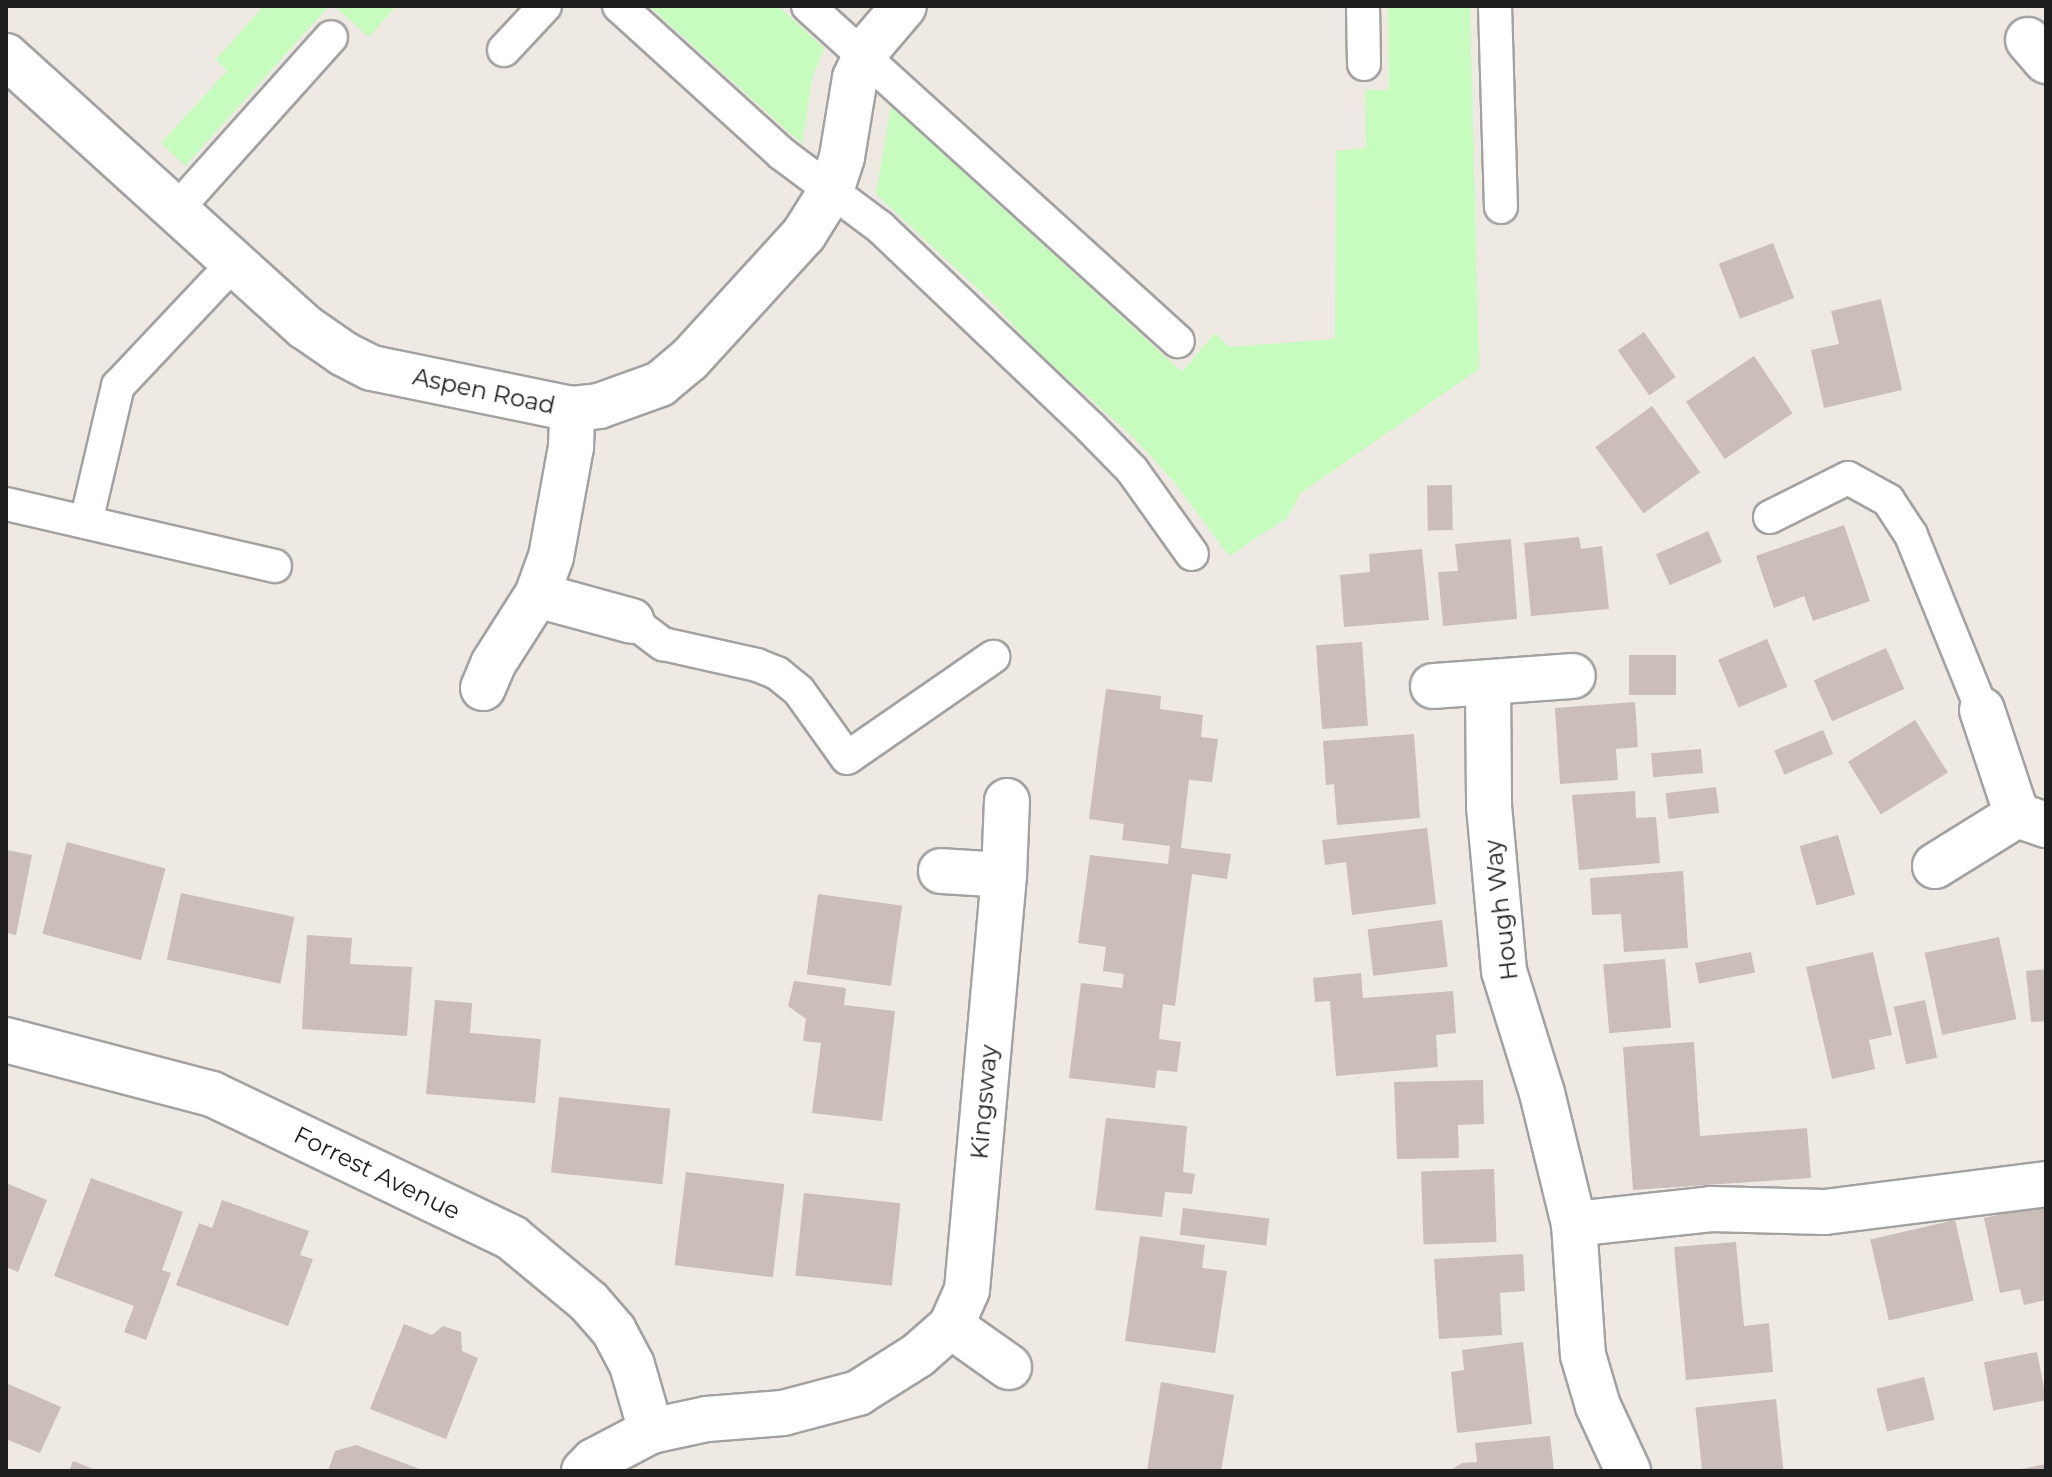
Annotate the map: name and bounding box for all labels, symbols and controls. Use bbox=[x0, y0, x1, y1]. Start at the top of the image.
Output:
street label: Aspen Road bbox=[410, 362, 558, 420]
street label: Hough Way bbox=[1478, 838, 1524, 982]
street label: Kingsway bbox=[965, 1043, 1003, 1161]
street label: Forrest Avenue bbox=[289, 1120, 465, 1226]

